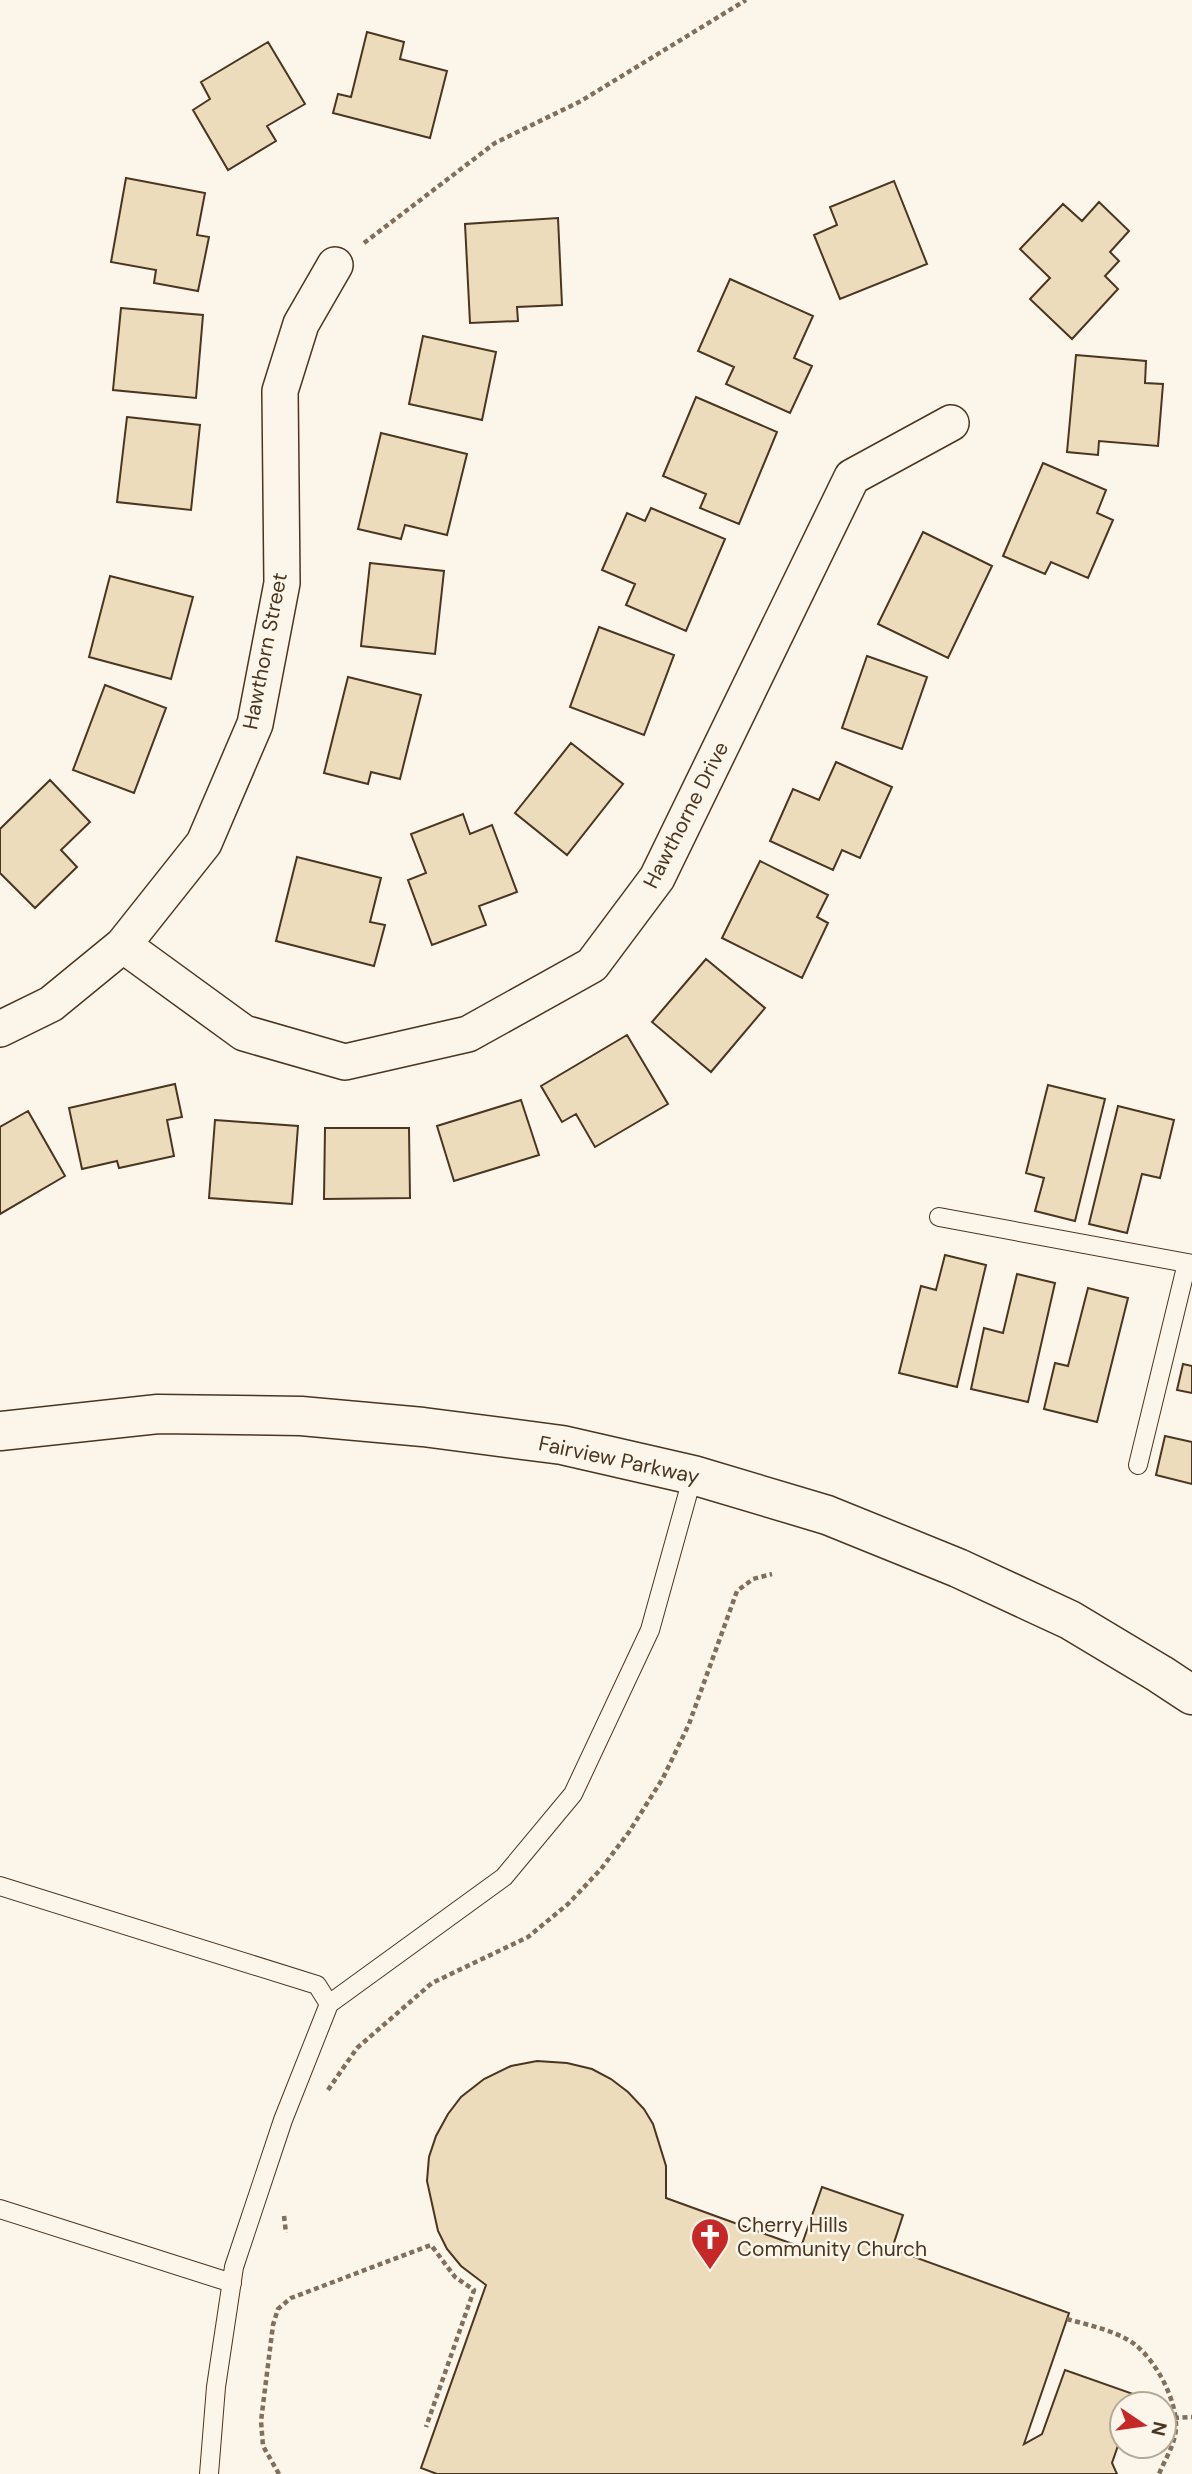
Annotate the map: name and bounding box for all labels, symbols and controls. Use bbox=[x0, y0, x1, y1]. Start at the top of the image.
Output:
street label: Hawthorn Street bbox=[236, 570, 294, 732]
street label: Hawthorne Drive bbox=[637, 737, 735, 893]
street label: Fairview Parkway bbox=[536, 1429, 702, 1491]
place label: Cherry Hills Community Church bbox=[737, 2211, 927, 2263]
church icon: Cherry Hills Community Church bbox=[689, 2216, 731, 2271]
north arrow bbox=[1108, 2390, 1178, 2460]
text: N bbox=[1145, 2419, 1173, 2438]

